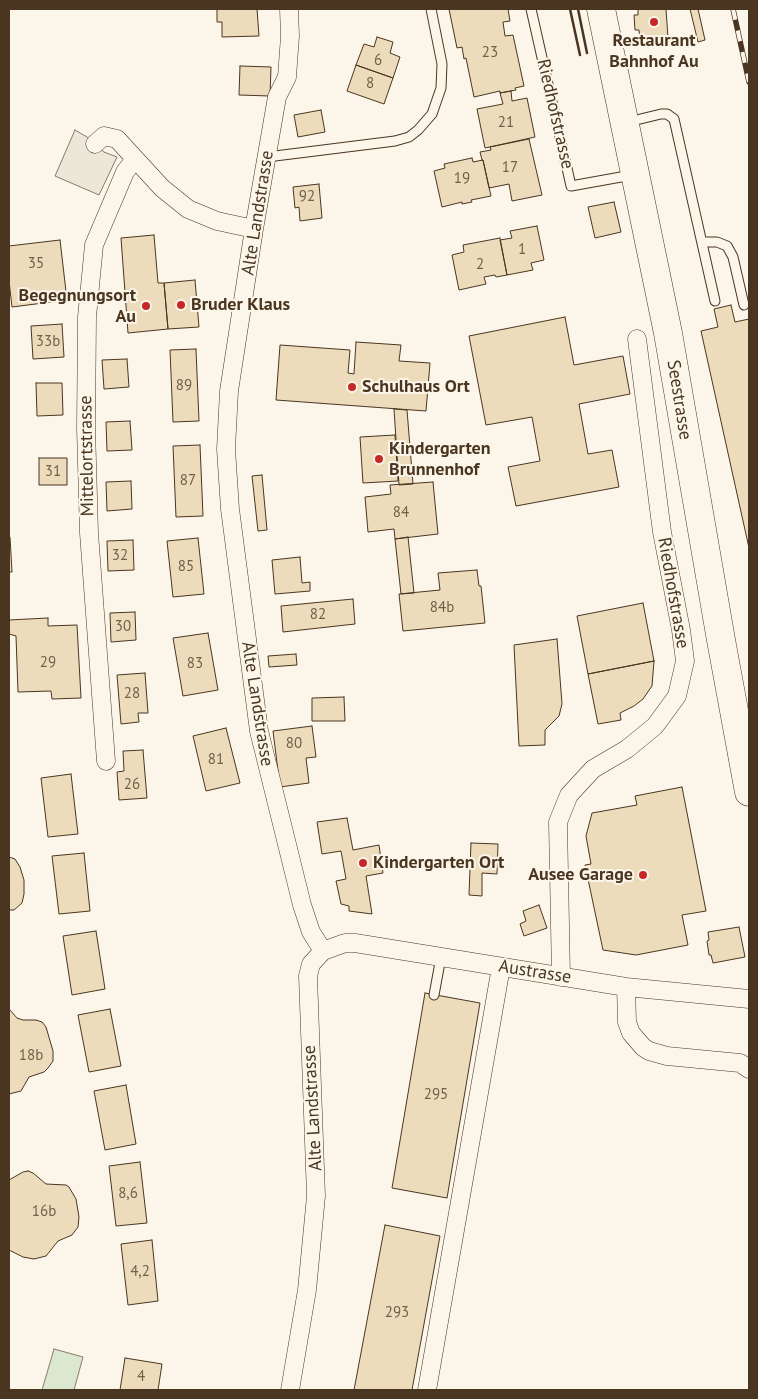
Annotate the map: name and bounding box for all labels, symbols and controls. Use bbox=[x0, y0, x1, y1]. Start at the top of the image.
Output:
marker: Restaurant Bahnhof Au bbox=[648, 16, 660, 28]
place label: Restaurant Bahnhof Au bbox=[609, 30, 699, 72]
house number: 23 bbox=[482, 44, 498, 62]
house number: 6 bbox=[374, 52, 382, 70]
street label: Riedhofstrasse bbox=[532, 57, 578, 171]
house number: 8 bbox=[366, 75, 374, 93]
house number: 21 bbox=[498, 114, 514, 132]
street label: Alte Landstrasse bbox=[237, 149, 279, 277]
house number: 17 bbox=[502, 159, 518, 177]
house number: 19 bbox=[454, 170, 470, 188]
house number: 92 bbox=[299, 188, 315, 206]
house number: 1 bbox=[518, 241, 526, 259]
house number: 35 bbox=[28, 255, 44, 273]
house number: 2 bbox=[476, 256, 484, 274]
place label: Begegnungsort Au bbox=[19, 285, 136, 328]
place label: Bruder Klaus bbox=[191, 294, 290, 316]
marker: Bruder Klaus bbox=[175, 299, 187, 311]
marker: Begegnungsort Au bbox=[140, 300, 152, 312]
house number: 33b bbox=[36, 333, 60, 351]
street label: Seestrasse bbox=[662, 358, 696, 442]
place label: Schulhaus Ort bbox=[362, 376, 470, 398]
house number: 89 bbox=[176, 377, 192, 395]
marker: Schulhaus Ort bbox=[346, 381, 358, 393]
street label: Mittelortstrasse bbox=[75, 395, 99, 517]
place label: Kindergarten Brunnenhof bbox=[389, 438, 491, 480]
marker: Kindergarten Brunnenhof bbox=[373, 453, 385, 465]
house number: 31 bbox=[45, 463, 61, 481]
house number: 87 bbox=[180, 472, 196, 490]
house number: 84 bbox=[393, 504, 409, 522]
street label: Riedhofstrasse bbox=[653, 536, 693, 650]
house number: 32 bbox=[112, 547, 128, 565]
house number: 85 bbox=[178, 558, 194, 576]
house number: 84b bbox=[430, 599, 454, 617]
house number: 82 bbox=[310, 606, 326, 624]
house number: 30 bbox=[115, 618, 131, 636]
street label: Alte Landstrasse bbox=[236, 640, 278, 768]
house number: 29 bbox=[40, 654, 56, 672]
house number: 83 bbox=[187, 655, 203, 673]
house number: 28 bbox=[124, 685, 140, 703]
house number: 80 bbox=[286, 735, 302, 753]
house number: 81 bbox=[208, 751, 224, 769]
house number: 26 bbox=[124, 776, 140, 794]
place label: Kindergarten Ort bbox=[373, 852, 504, 874]
marker: Kindergarten Ort bbox=[357, 857, 369, 869]
place label: Ausee Garage bbox=[528, 864, 633, 886]
marker: Ausee Garage bbox=[637, 869, 649, 881]
street label: Austrasse bbox=[497, 956, 573, 988]
street label: Alte Landstrasse bbox=[299, 1044, 327, 1172]
house number: 18b bbox=[19, 1047, 43, 1065]
house number: 295 bbox=[424, 1086, 448, 1104]
house number: 8,6 bbox=[118, 1185, 138, 1203]
house number: 16b bbox=[32, 1203, 56, 1221]
house number: 4,2 bbox=[130, 1263, 150, 1281]
house number: 293 bbox=[385, 1304, 409, 1322]
house number: 4 bbox=[137, 1368, 145, 1386]

